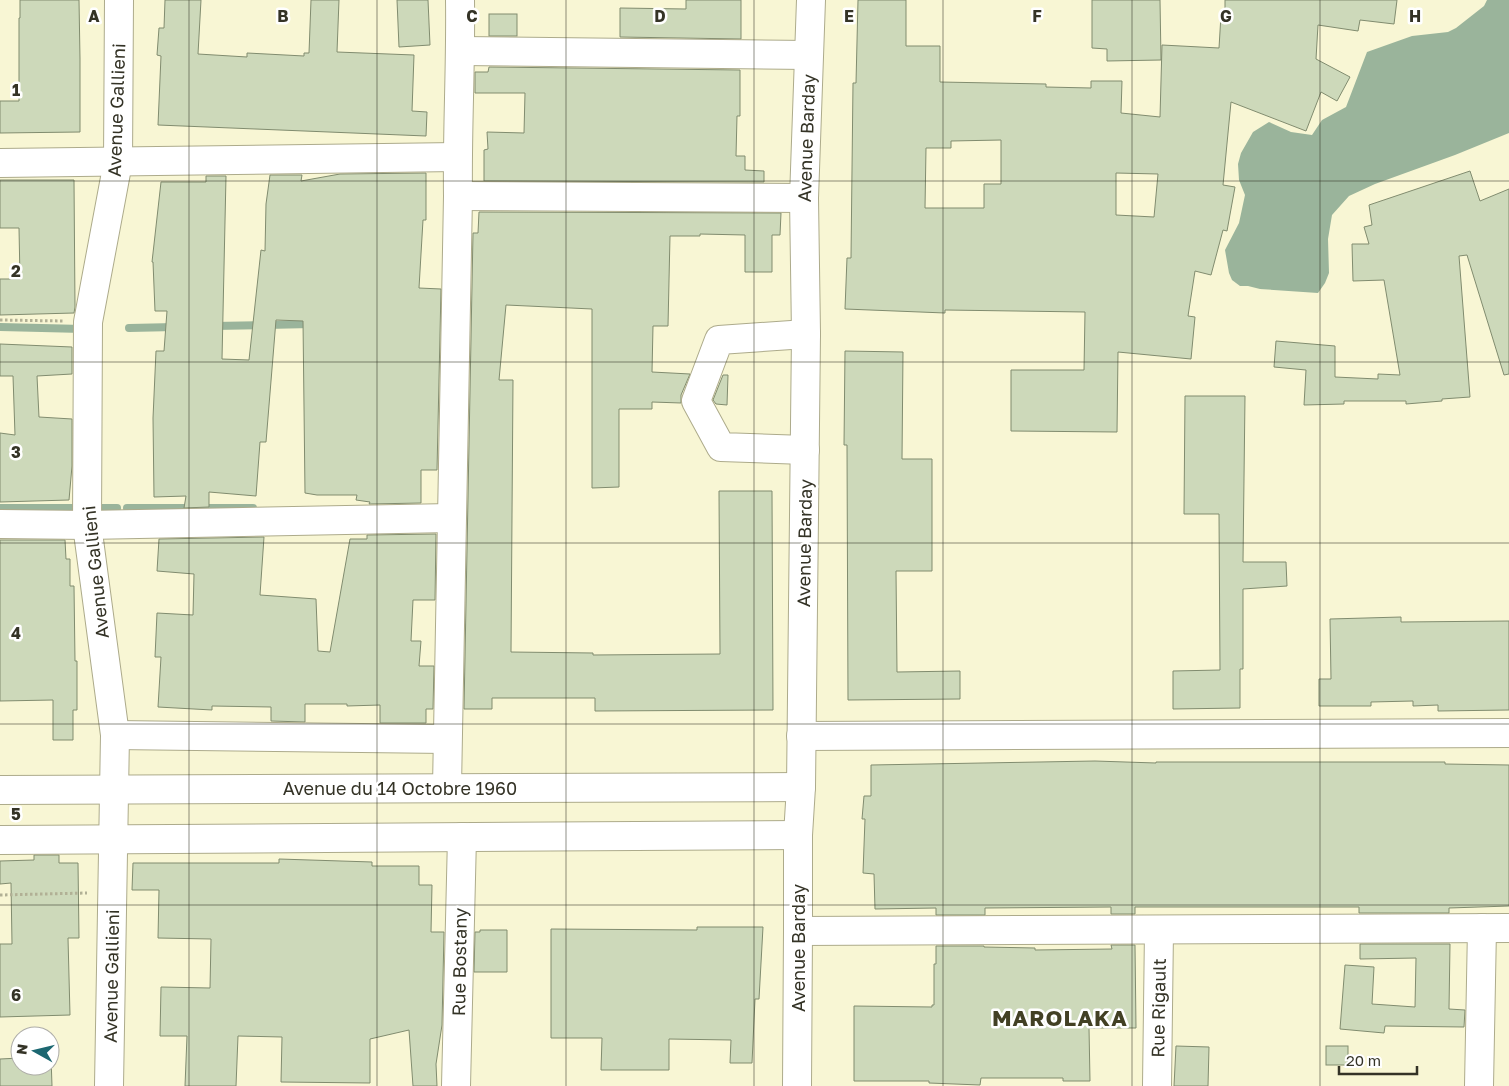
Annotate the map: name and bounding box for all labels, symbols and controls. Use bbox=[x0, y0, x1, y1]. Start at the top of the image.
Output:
text: A bbox=[88, 6, 100, 26]
text: B bbox=[277, 6, 289, 26]
text: C bbox=[466, 6, 478, 26]
text: D bbox=[654, 6, 666, 26]
text: E bbox=[844, 6, 854, 26]
text: F bbox=[1032, 6, 1042, 26]
text: G bbox=[1220, 6, 1232, 26]
text: H bbox=[1409, 6, 1421, 26]
street label: Avenue Gallieni bbox=[103, 43, 129, 177]
street label: Avenue Barday bbox=[793, 74, 819, 202]
text: 1 bbox=[12, 80, 20, 100]
text: 2 bbox=[11, 261, 21, 281]
text: 3 bbox=[11, 442, 21, 462]
street label: Avenue Barday bbox=[792, 479, 816, 607]
street label: Avenue Gallieni bbox=[77, 504, 113, 640]
text: 4 bbox=[11, 623, 21, 643]
street label: Avenue du 14 Octobre 1960 bbox=[283, 777, 517, 799]
text: 5 bbox=[11, 804, 21, 824]
street label: Avenue Barday bbox=[787, 884, 809, 1012]
street label: Rue Bostany bbox=[447, 908, 471, 1016]
street label: Avenue Gallieni bbox=[99, 909, 123, 1043]
street label: Rue Rigault bbox=[1146, 958, 1170, 1058]
text: 6 bbox=[11, 985, 21, 1005]
district label: MAROLAKA bbox=[992, 1004, 1128, 1031]
north arrow bbox=[10, 1026, 60, 1076]
text: N bbox=[12, 1043, 31, 1056]
scale bar bbox=[1339, 1044, 1416, 1076]
text: 20 m bbox=[1346, 1051, 1381, 1069]

